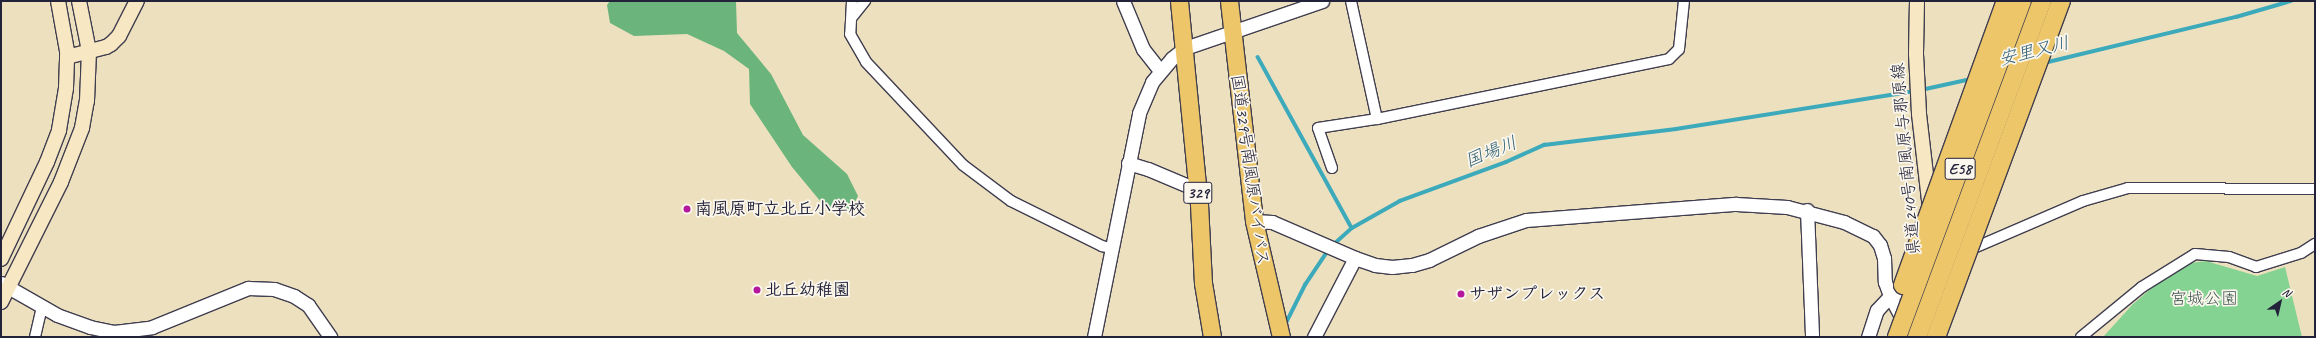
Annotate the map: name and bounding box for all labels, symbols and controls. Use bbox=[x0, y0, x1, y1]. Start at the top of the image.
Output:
water label: 安里又川 bbox=[1996, 32, 2072, 70]
street label: 県道240号南風原与那原線 bbox=[1887, 62, 1925, 256]
street label: 国道329号南風原バイパス bbox=[1226, 73, 1274, 267]
water label: 国場川 bbox=[1462, 132, 1520, 172]
road number: E58 bbox=[1944, 155, 1976, 183]
road number: 329 bbox=[1183, 179, 1213, 207]
place label: 南風原町立北丘小学校 bbox=[695, 199, 865, 219]
marker: 南風原町立北丘小学校 bbox=[682, 204, 692, 214]
place label: 北丘幼稚園 bbox=[765, 280, 850, 300]
north arrow bbox=[2260, 282, 2300, 322]
place label: サザンプレックス bbox=[1469, 284, 1605, 304]
text: N bbox=[2280, 284, 2293, 300]
marker: 北丘幼稚園 bbox=[752, 285, 762, 295]
marker: サザンプレックス bbox=[1456, 289, 1466, 299]
park label: 宮城公園 bbox=[2170, 289, 2238, 309]

